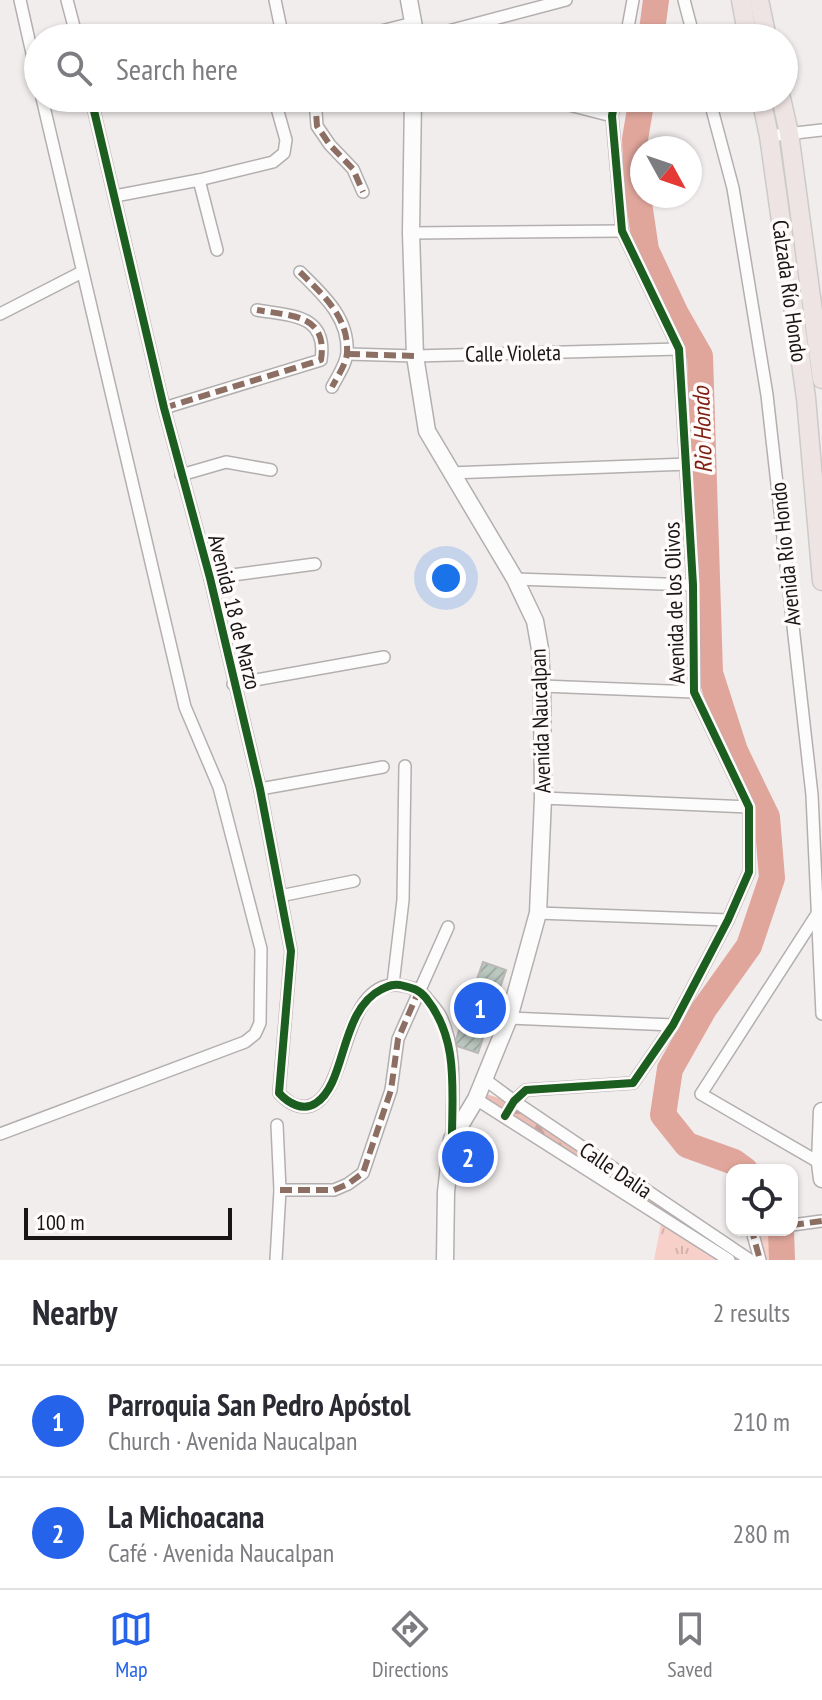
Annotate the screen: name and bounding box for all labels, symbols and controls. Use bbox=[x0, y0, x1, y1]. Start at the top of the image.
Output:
search box bbox=[24, 24, 798, 112]
icon: search bbox=[52, 46, 96, 90]
text: Search here bbox=[116, 49, 238, 88]
north arrow bbox=[630, 136, 702, 208]
street label: Calzada Río Hondo bbox=[766, 218, 814, 364]
street label: Calle Violeta bbox=[465, 338, 561, 368]
water label: Rio Hondo bbox=[685, 385, 719, 474]
street label: Avenida Río Hondo bbox=[764, 481, 806, 627]
street label: Avenida de los Olivos bbox=[657, 521, 691, 685]
street label: Avenida 18 de Marzo bbox=[202, 532, 268, 692]
your location bbox=[426, 558, 466, 598]
street label: Avenida Naucalpan bbox=[523, 648, 557, 794]
pin: 1 bbox=[454, 978, 506, 1038]
pin: 2 bbox=[442, 1127, 494, 1187]
street label: Calle Dalia bbox=[574, 1136, 658, 1204]
map controls bbox=[726, 1164, 798, 1236]
button: locate bbox=[726, 1164, 798, 1236]
scale bar bbox=[24, 1204, 232, 1240]
text: 100 m bbox=[36, 1208, 85, 1236]
text: Nearby bbox=[32, 1290, 117, 1334]
text: 2 results bbox=[713, 1296, 790, 1329]
text: Parroquia San Pedro Apóstol bbox=[108, 1385, 411, 1424]
text: 1 bbox=[52, 1405, 64, 1438]
text: 210 m bbox=[732, 1405, 790, 1438]
text: Church · Avenida Naucalpan bbox=[108, 1424, 357, 1457]
text: La Michoacana bbox=[108, 1497, 264, 1536]
text: 2 bbox=[52, 1517, 64, 1550]
text: 280 m bbox=[732, 1517, 790, 1550]
text: Café · Avenida Naucalpan bbox=[108, 1536, 334, 1569]
tab: Map bbox=[109, 1607, 153, 1683]
tab: Directions bbox=[372, 1607, 449, 1683]
tab: Saved bbox=[667, 1607, 713, 1683]

